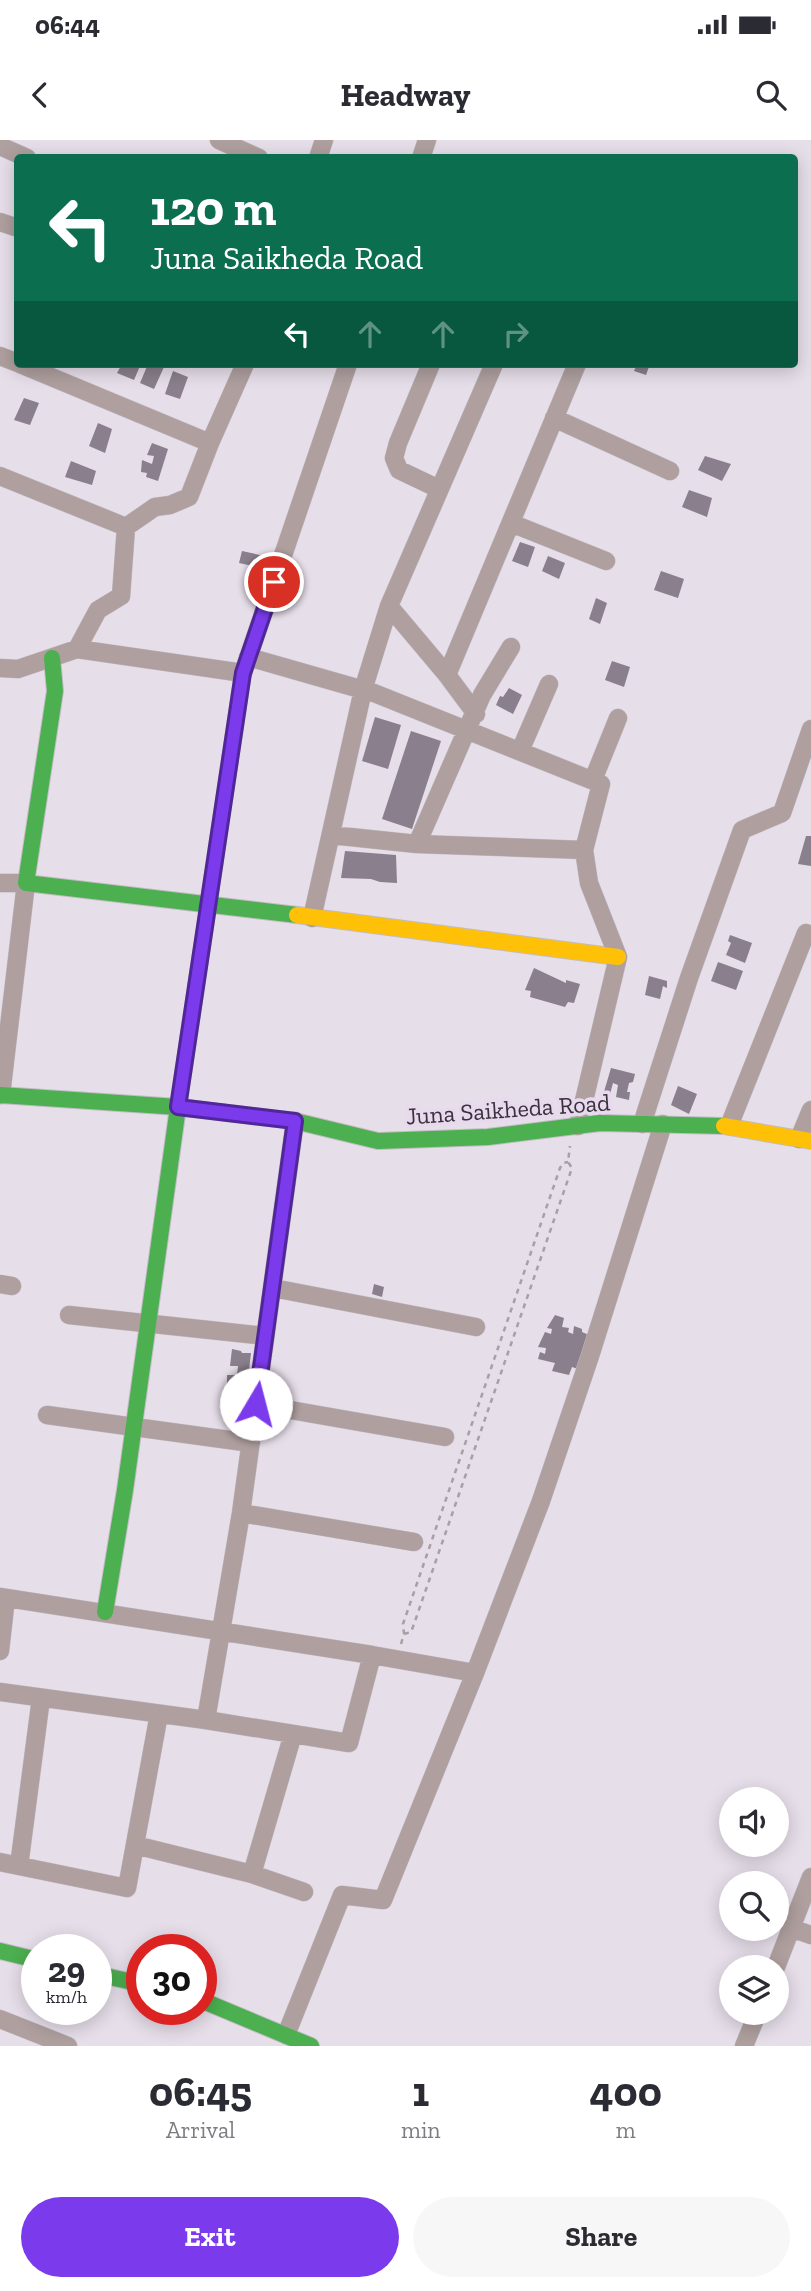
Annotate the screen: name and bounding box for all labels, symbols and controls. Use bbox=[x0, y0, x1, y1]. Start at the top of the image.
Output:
text: 06:44 bbox=[35, 9, 100, 41]
icon: back bbox=[21, 76, 59, 114]
text: Headway bbox=[340, 76, 471, 114]
icon: search bbox=[752, 76, 790, 114]
text: 120 m bbox=[150, 179, 276, 238]
icon: left bbox=[35, 182, 126, 273]
text: Juna Saikheda Road bbox=[150, 239, 423, 277]
icon: left bbox=[278, 315, 316, 353]
icon: ahead bbox=[351, 315, 389, 353]
icon: ahead bbox=[424, 315, 462, 353]
icon: right bbox=[497, 315, 535, 353]
pin bbox=[244, 552, 304, 612]
icon: arrive bbox=[255, 563, 293, 601]
street label: Juna Saikheda Road bbox=[405, 1087, 611, 1131]
position arrow bbox=[219, 1367, 293, 1441]
map controls bbox=[719, 1787, 789, 2025]
button: sound bbox=[719, 1787, 789, 1857]
button: search bbox=[719, 1871, 789, 1941]
speed limit sign: 30 bbox=[126, 1934, 217, 2025]
text: 29 bbox=[48, 1949, 85, 1991]
button: layers bbox=[719, 1955, 789, 2025]
text: km/h bbox=[46, 1986, 87, 2008]
text: 06:45 bbox=[149, 2066, 252, 2117]
text: 1 bbox=[412, 2066, 429, 2117]
text: 400 bbox=[590, 2066, 662, 2117]
text: Arrival bbox=[166, 2116, 235, 2144]
text: min bbox=[401, 2116, 441, 2144]
text: m bbox=[616, 2116, 636, 2144]
button: Exit bbox=[21, 2197, 399, 2277]
button: Share bbox=[413, 2197, 790, 2277]

